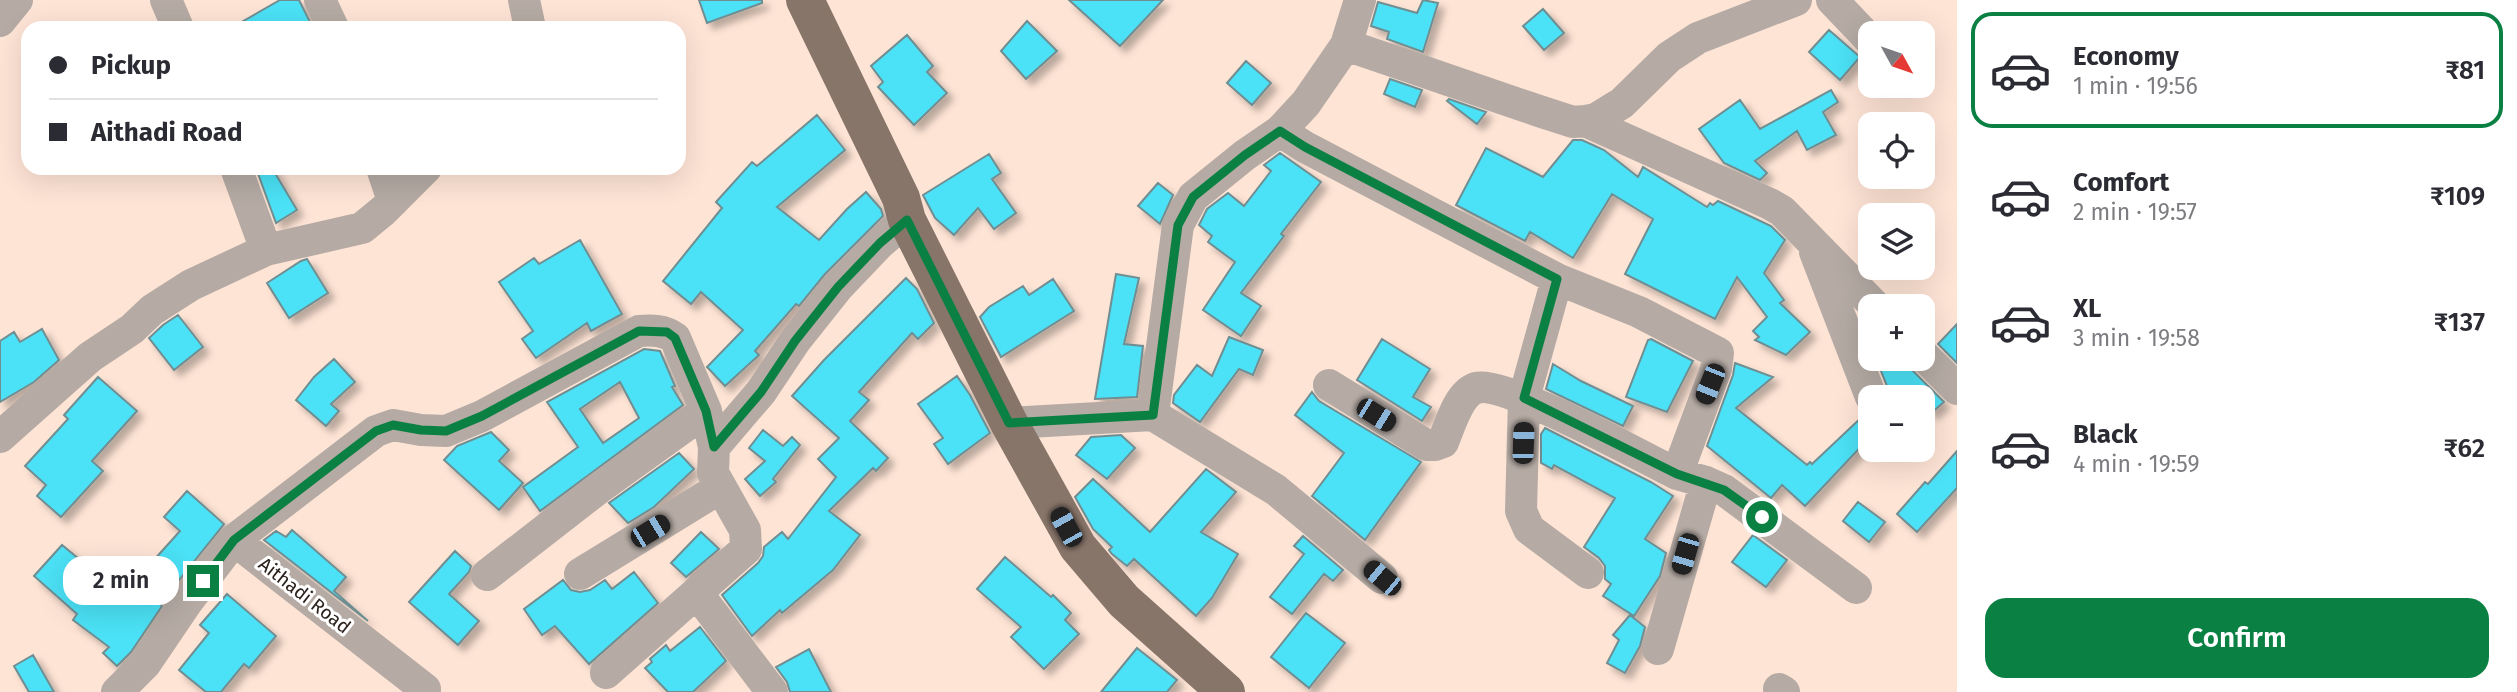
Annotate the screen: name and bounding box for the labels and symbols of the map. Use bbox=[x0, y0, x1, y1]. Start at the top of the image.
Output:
north arrow bbox=[1858, 21, 1936, 98]
car bbox=[1693, 361, 1728, 407]
car bbox=[1353, 395, 1400, 435]
car bbox=[1512, 422, 1535, 464]
route start bbox=[1746, 501, 1778, 533]
car bbox=[1047, 504, 1086, 550]
car bbox=[627, 511, 674, 551]
car bbox=[1670, 531, 1701, 577]
street label: Aithadi Road bbox=[254, 552, 355, 638]
callout: 2 min bbox=[63, 556, 178, 606]
car bbox=[1360, 556, 1405, 600]
route end bbox=[187, 565, 219, 597]

